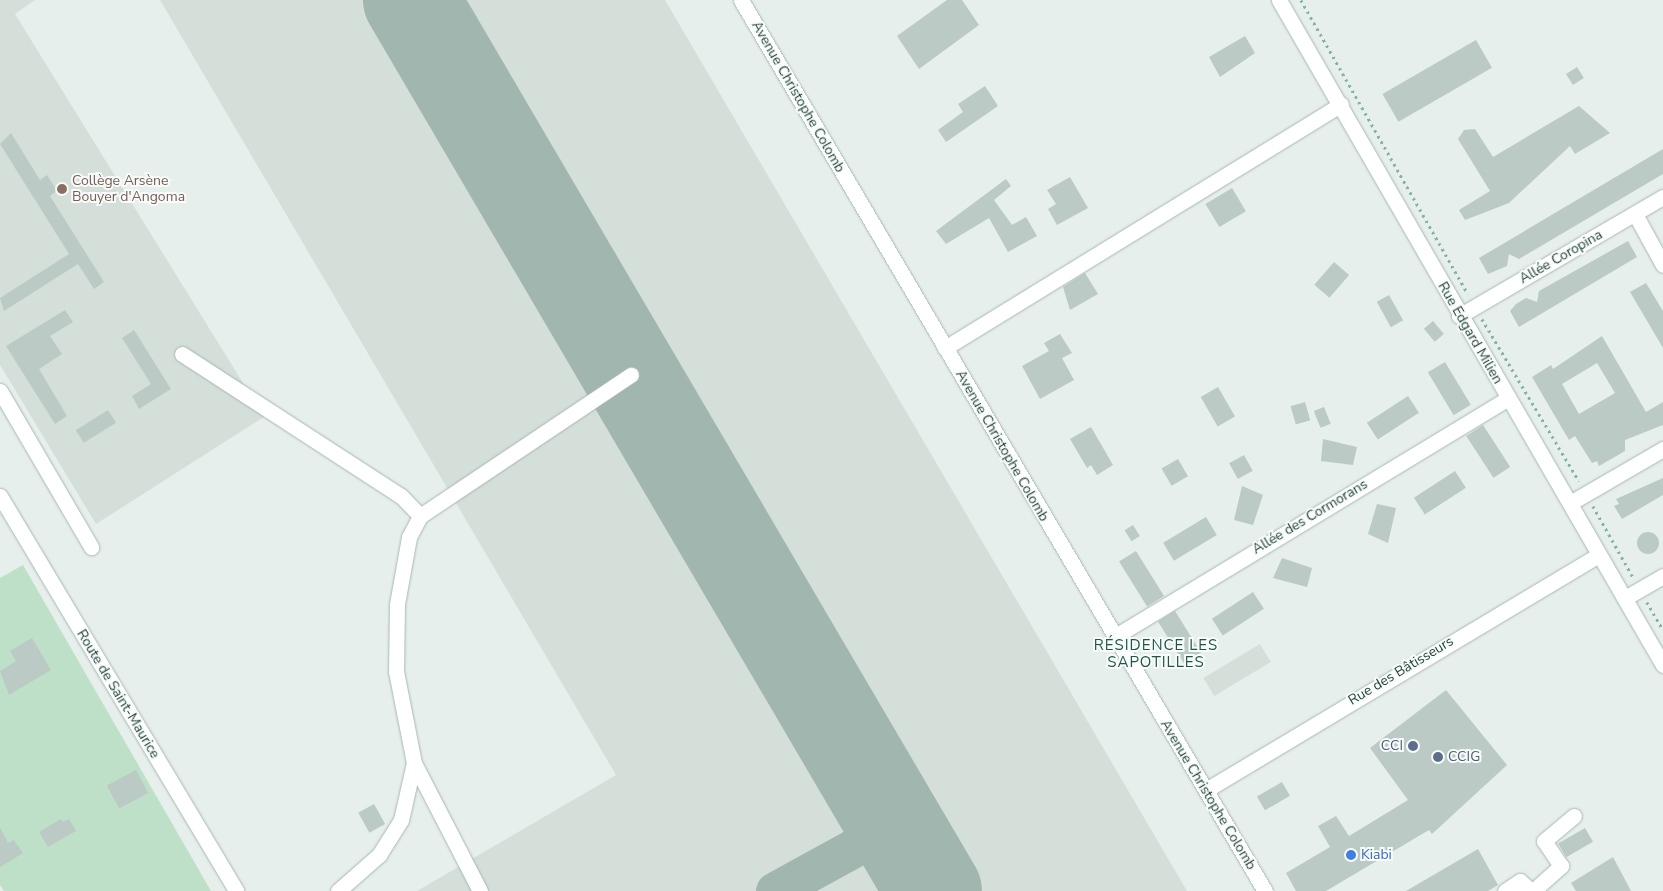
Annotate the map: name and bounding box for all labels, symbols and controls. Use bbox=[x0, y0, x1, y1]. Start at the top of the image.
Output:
street label: Avenue Christophe Colomb bbox=[748, 18, 848, 176]
place label: Collège Arsène Bouyer d'Angoma bbox=[72, 173, 185, 206]
marker: Collège Arsène Bouyer d'Angoma bbox=[56, 183, 68, 195]
street label: Allée Coropina bbox=[1516, 226, 1606, 288]
street label: Rue Edgard Milien bbox=[1434, 279, 1506, 387]
street label: Avenue Christophe Colomb bbox=[952, 367, 1052, 525]
street label: Allée des Cormorans bbox=[1249, 476, 1371, 558]
street label: Route de Saint-Maurice bbox=[73, 627, 163, 761]
street label: Rue des Bâtisseurs bbox=[1345, 633, 1457, 709]
district label: RÉSIDENCE LES SAPOTILLES bbox=[1092, 636, 1220, 671]
street label: Avenue Christophe Colomb bbox=[1156, 717, 1260, 873]
place label: CCI bbox=[1381, 738, 1403, 754]
marker: CCI bbox=[1407, 740, 1419, 752]
place label: CCIG bbox=[1448, 749, 1480, 765]
marker: CCIG bbox=[1432, 751, 1444, 763]
place label: Kiabi bbox=[1361, 847, 1392, 863]
marker: Kiabi bbox=[1345, 849, 1357, 861]

